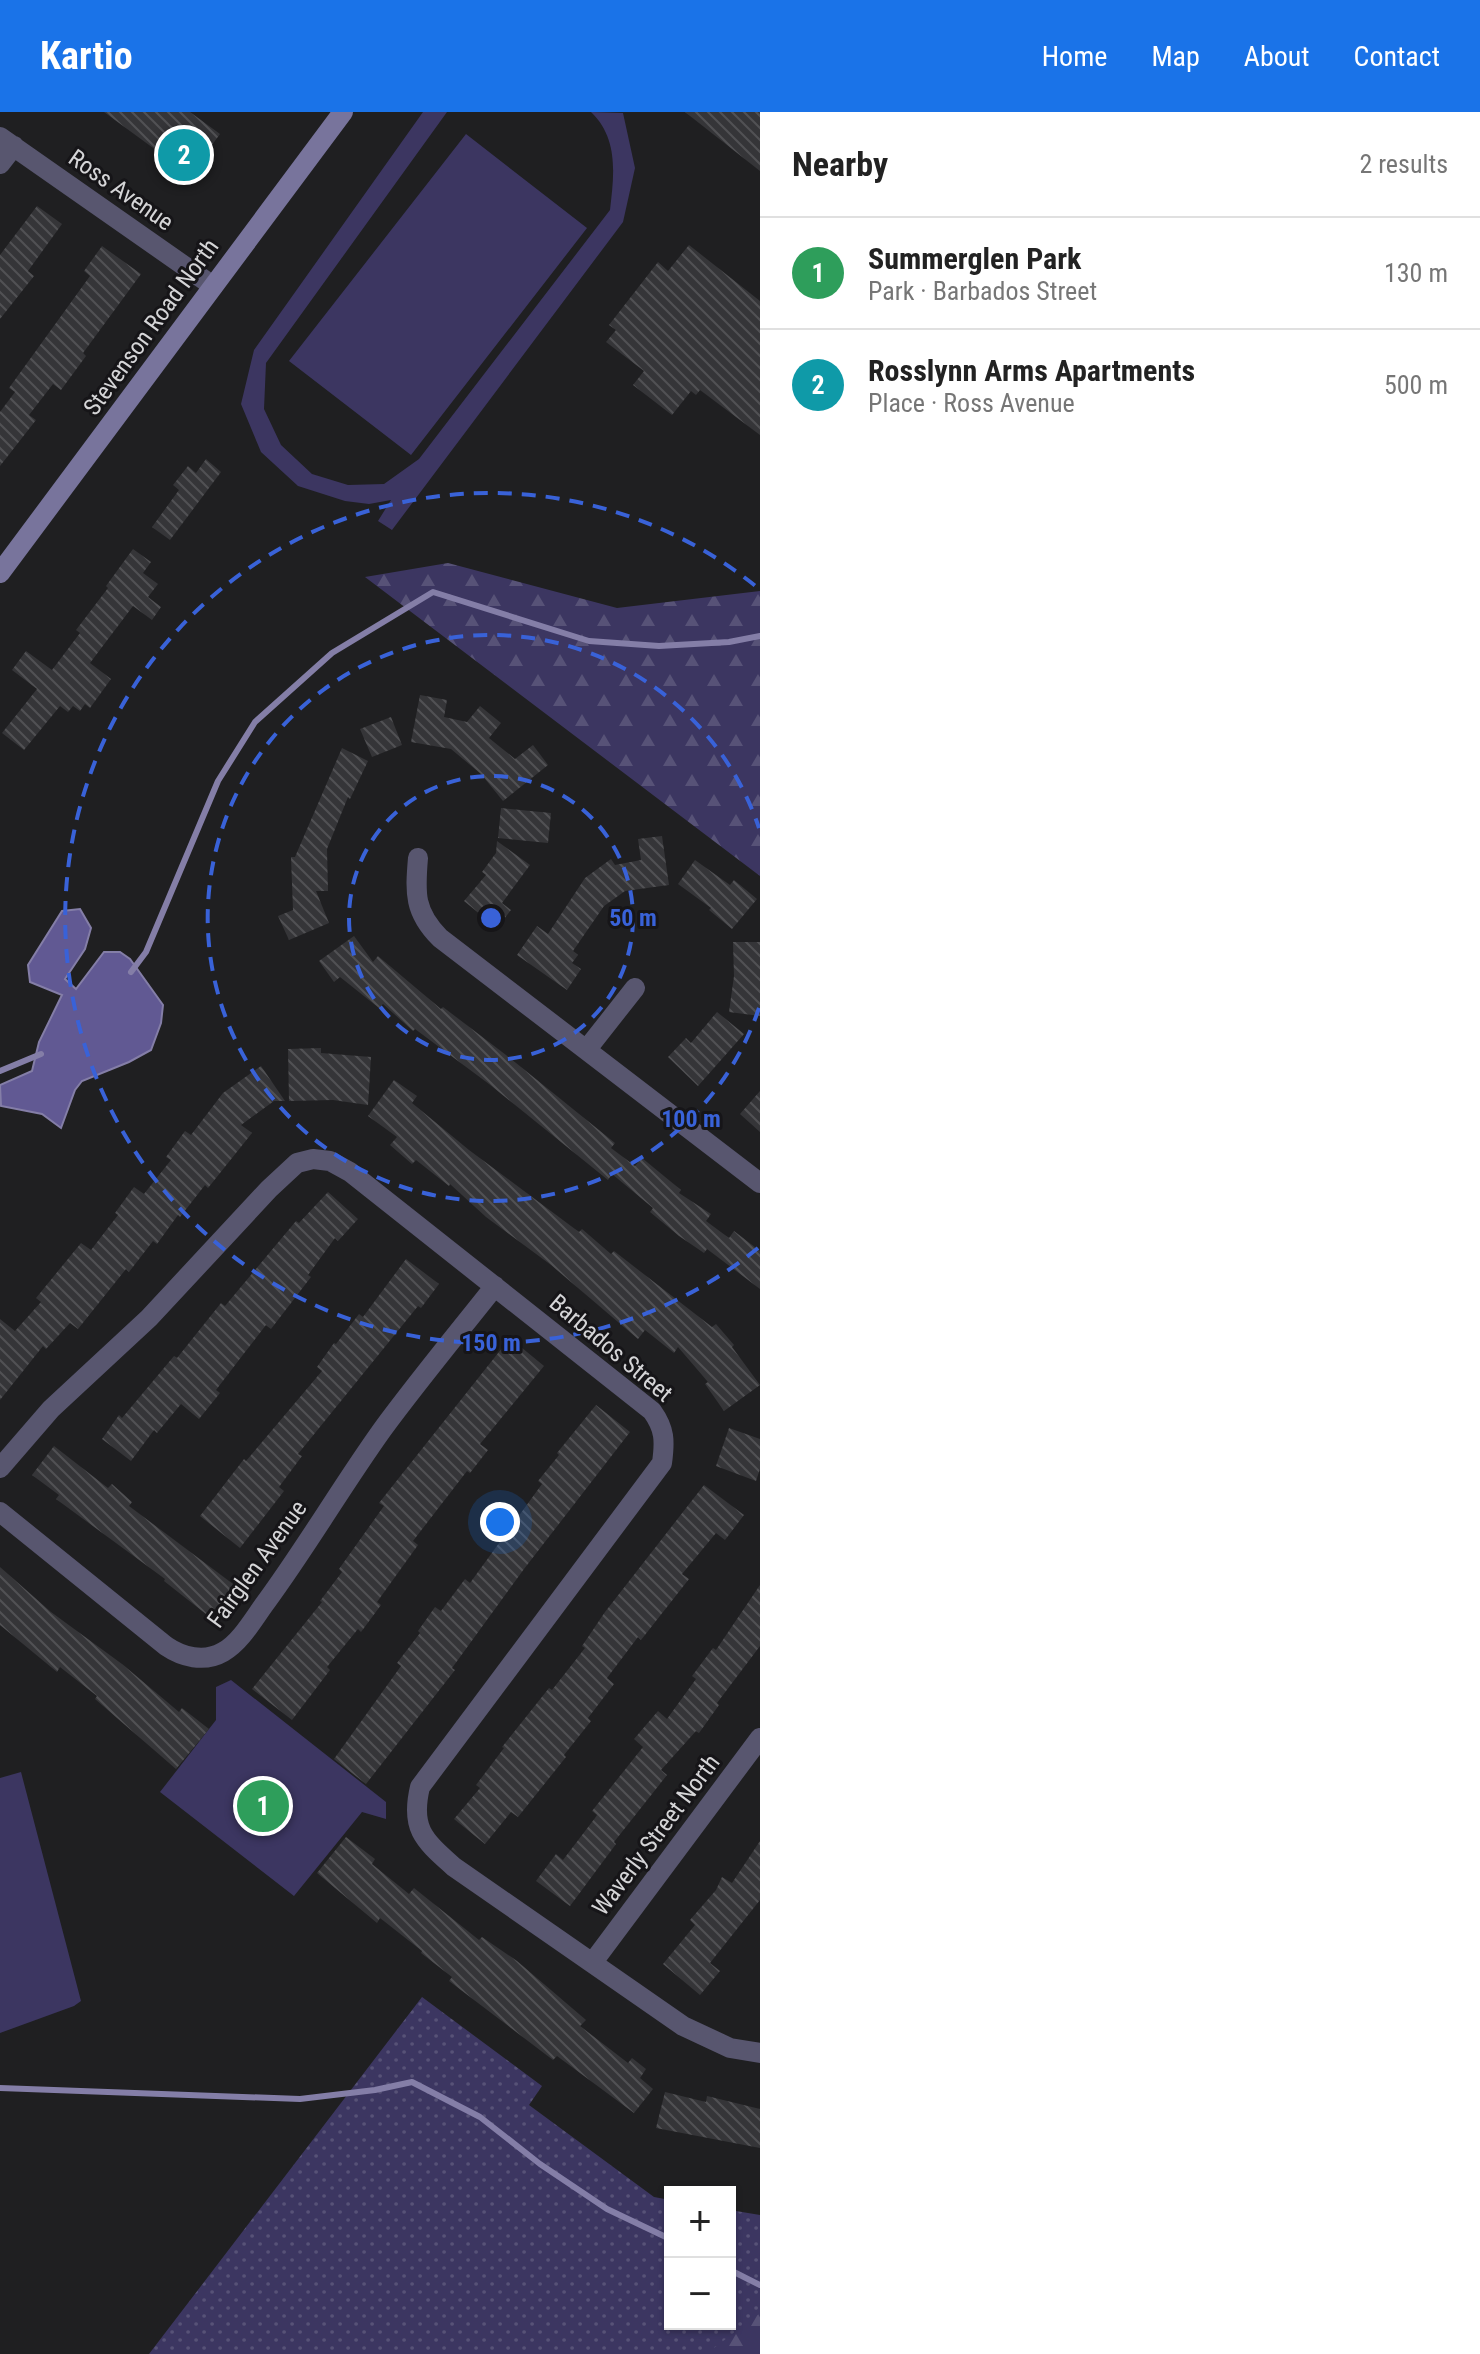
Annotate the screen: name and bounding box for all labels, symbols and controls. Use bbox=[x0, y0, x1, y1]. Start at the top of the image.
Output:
text: Kartio bbox=[40, 34, 133, 78]
text: Home bbox=[1042, 40, 1107, 73]
text: Map bbox=[1151, 40, 1200, 73]
text: About bbox=[1244, 40, 1310, 73]
text: Contact bbox=[1354, 40, 1440, 73]
pin: 2 bbox=[158, 125, 210, 185]
street label: Ross Avenue bbox=[63, 144, 179, 236]
text: Nearby bbox=[792, 144, 888, 184]
text: 2 results bbox=[1359, 149, 1448, 179]
street label: Stevenson Road North bbox=[78, 233, 224, 421]
text: Summerglen Park bbox=[868, 241, 1081, 276]
text: 1 bbox=[811, 258, 825, 288]
text: 130 m bbox=[1384, 258, 1448, 288]
text: Park · Barbados Street bbox=[868, 276, 1097, 306]
text: Rosslynn Arms Apartments bbox=[868, 353, 1195, 388]
text: 2 bbox=[811, 370, 825, 400]
text: 500 m bbox=[1384, 370, 1448, 400]
text: Place · Ross Avenue bbox=[868, 388, 1075, 418]
centre of rings bbox=[477, 904, 505, 932]
text: 50 m bbox=[609, 904, 657, 932]
text: 100 m bbox=[661, 1105, 721, 1133]
street label: Barbados Street bbox=[544, 1288, 678, 1408]
text: 150 m bbox=[461, 1329, 521, 1357]
street label: Fairglen Avenue bbox=[202, 1495, 312, 1633]
your location bbox=[480, 1502, 520, 1542]
street label: Waverly Street North bbox=[586, 1749, 726, 1921]
pin: 1 bbox=[237, 1776, 289, 1836]
map controls bbox=[664, 2186, 736, 2330]
button: + bbox=[664, 2186, 736, 2258]
button: − bbox=[664, 2258, 736, 2330]

